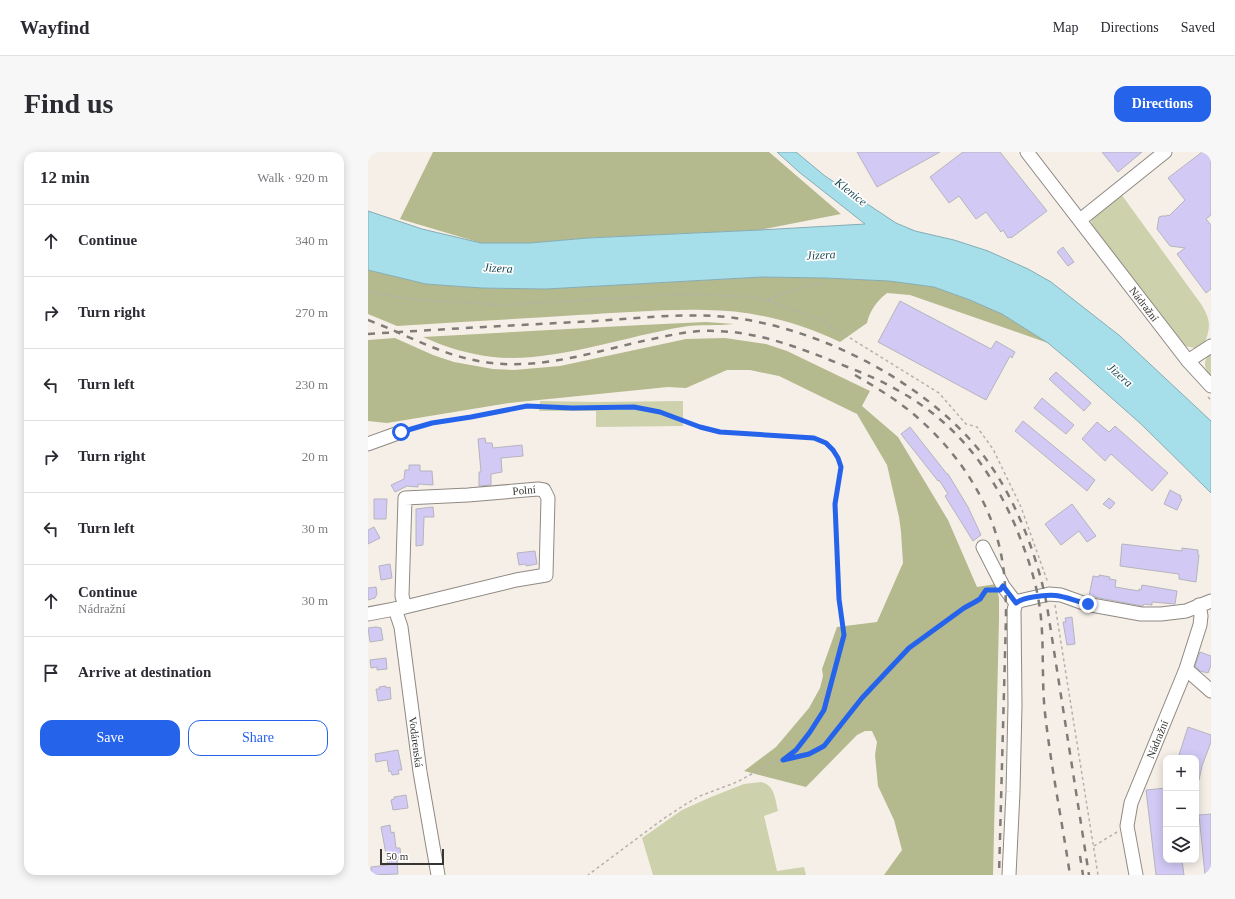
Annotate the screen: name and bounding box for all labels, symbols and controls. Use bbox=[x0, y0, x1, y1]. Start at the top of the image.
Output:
text: Wayfind bbox=[20, 17, 90, 38]
text: Map bbox=[1053, 20, 1078, 35]
text: Directions bbox=[1100, 20, 1159, 35]
text: Saved bbox=[1181, 20, 1215, 35]
button: Directions bbox=[1114, 86, 1211, 122]
text: Find us bbox=[24, 88, 114, 119]
text: 12 min bbox=[40, 168, 90, 187]
text: Walk · 920 m bbox=[257, 170, 328, 185]
water label: Klenice bbox=[831, 175, 870, 209]
icon: ahead bbox=[40, 230, 62, 252]
text: Continue bbox=[78, 232, 137, 248]
text: 340 m bbox=[295, 233, 328, 248]
water label: Jizera bbox=[806, 247, 836, 263]
water label: Jizera bbox=[483, 260, 513, 276]
street label: Nádražní bbox=[1127, 284, 1161, 324]
icon: right bbox=[40, 302, 62, 324]
text: Turn right bbox=[78, 304, 145, 320]
text: 270 m bbox=[295, 305, 328, 320]
water label: Jizera bbox=[1104, 360, 1136, 390]
icon: left bbox=[40, 374, 62, 396]
text: Turn left bbox=[78, 376, 135, 392]
text: 230 m bbox=[295, 377, 328, 392]
route start bbox=[392, 423, 410, 441]
icon: right bbox=[40, 446, 62, 468]
text: Turn right bbox=[78, 448, 145, 464]
text: 20 m bbox=[302, 449, 328, 464]
street label: Polní bbox=[512, 483, 536, 497]
icon: left bbox=[40, 518, 62, 540]
text: Turn left bbox=[78, 520, 135, 536]
text: 30 m bbox=[302, 521, 328, 536]
text: Continue bbox=[78, 584, 137, 600]
icon: ahead bbox=[40, 590, 62, 612]
text: 30 m bbox=[302, 593, 328, 608]
route end bbox=[1079, 595, 1097, 613]
text: Nádražní bbox=[78, 601, 126, 616]
icon: arrive bbox=[40, 662, 62, 684]
text: Arrive at destination bbox=[78, 664, 211, 680]
street label: Vodárenská bbox=[407, 716, 425, 768]
street label: Nádražní bbox=[1144, 718, 1170, 760]
button: Save bbox=[40, 720, 180, 756]
button: Share bbox=[188, 720, 328, 756]
map controls bbox=[1163, 755, 1199, 863]
button: + bbox=[1163, 755, 1199, 791]
button: − bbox=[1163, 791, 1199, 827]
button: layers bbox=[1163, 827, 1199, 863]
scale bar bbox=[380, 847, 444, 866]
text: 50 m bbox=[386, 850, 408, 862]

